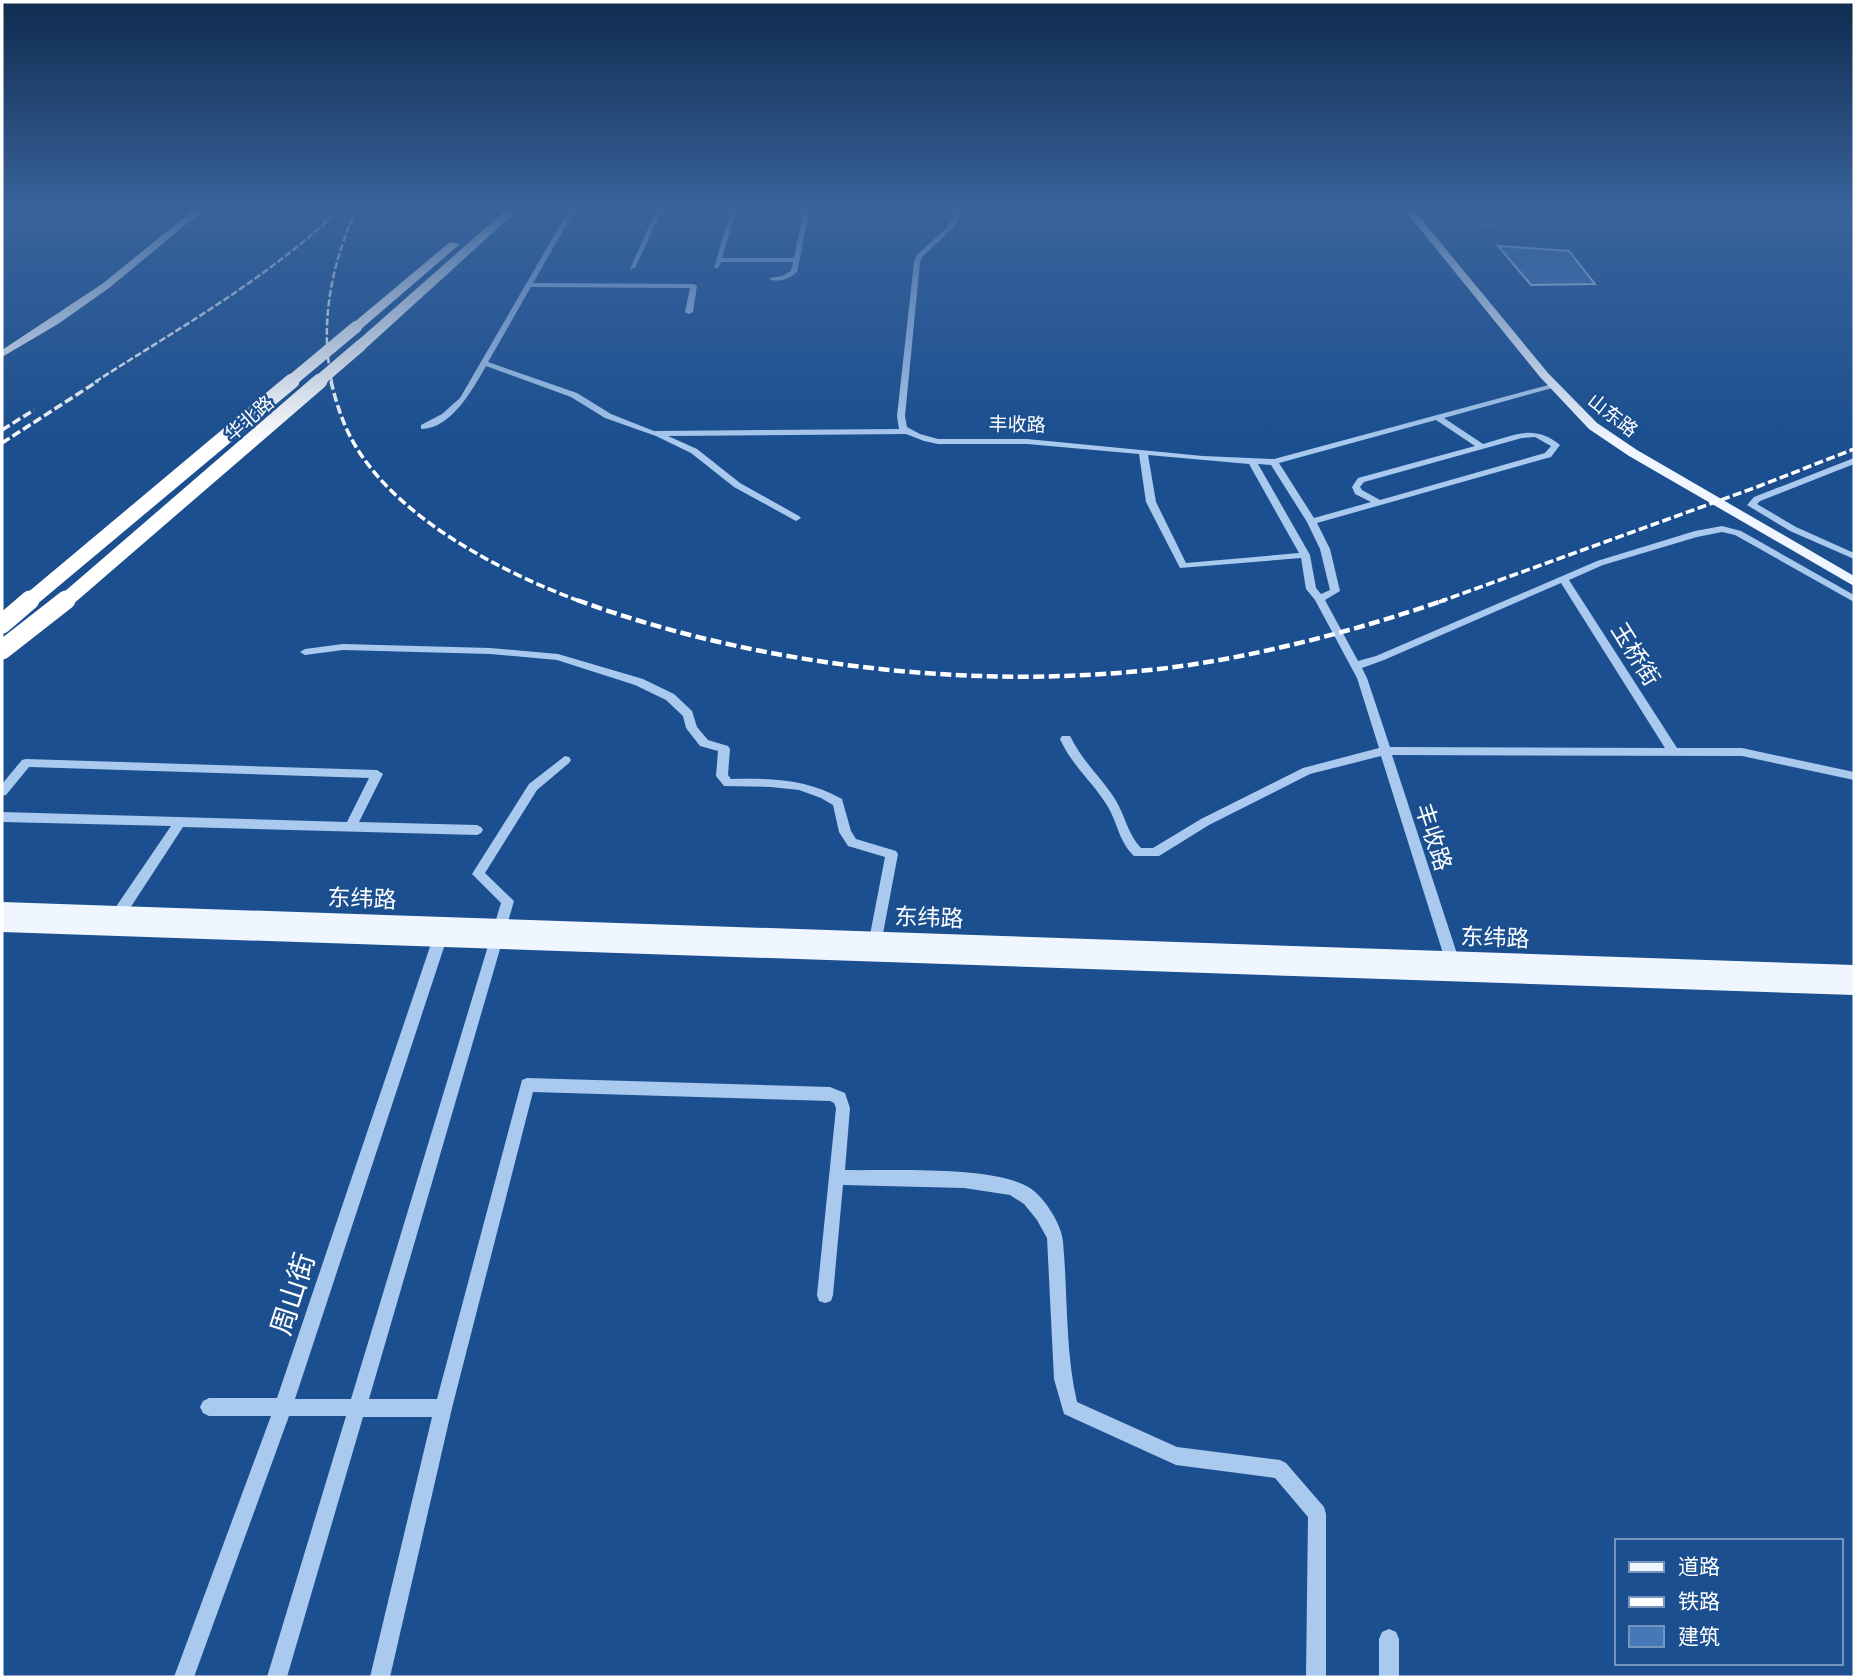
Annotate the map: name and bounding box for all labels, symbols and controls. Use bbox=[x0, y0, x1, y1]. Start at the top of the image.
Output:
street label: 山东路 bbox=[1584, 389, 1642, 441]
street label: 华北路 bbox=[220, 391, 278, 445]
street label: 丰收路 bbox=[988, 413, 1046, 435]
street label: 玉桥街 bbox=[1606, 618, 1666, 690]
street label: 丰收路 bbox=[1410, 800, 1458, 874]
street label: 东纬路 bbox=[327, 883, 397, 913]
street label: 东纬路 bbox=[894, 902, 964, 932]
street label: 东纬路 bbox=[1460, 922, 1530, 952]
street label: 周山街 bbox=[264, 1249, 322, 1339]
legend bbox=[1615, 1539, 1842, 1665]
text: 道路 bbox=[1678, 1554, 1720, 1579]
text: 铁路 bbox=[1678, 1589, 1720, 1614]
text: 建筑 bbox=[1678, 1624, 1720, 1649]

